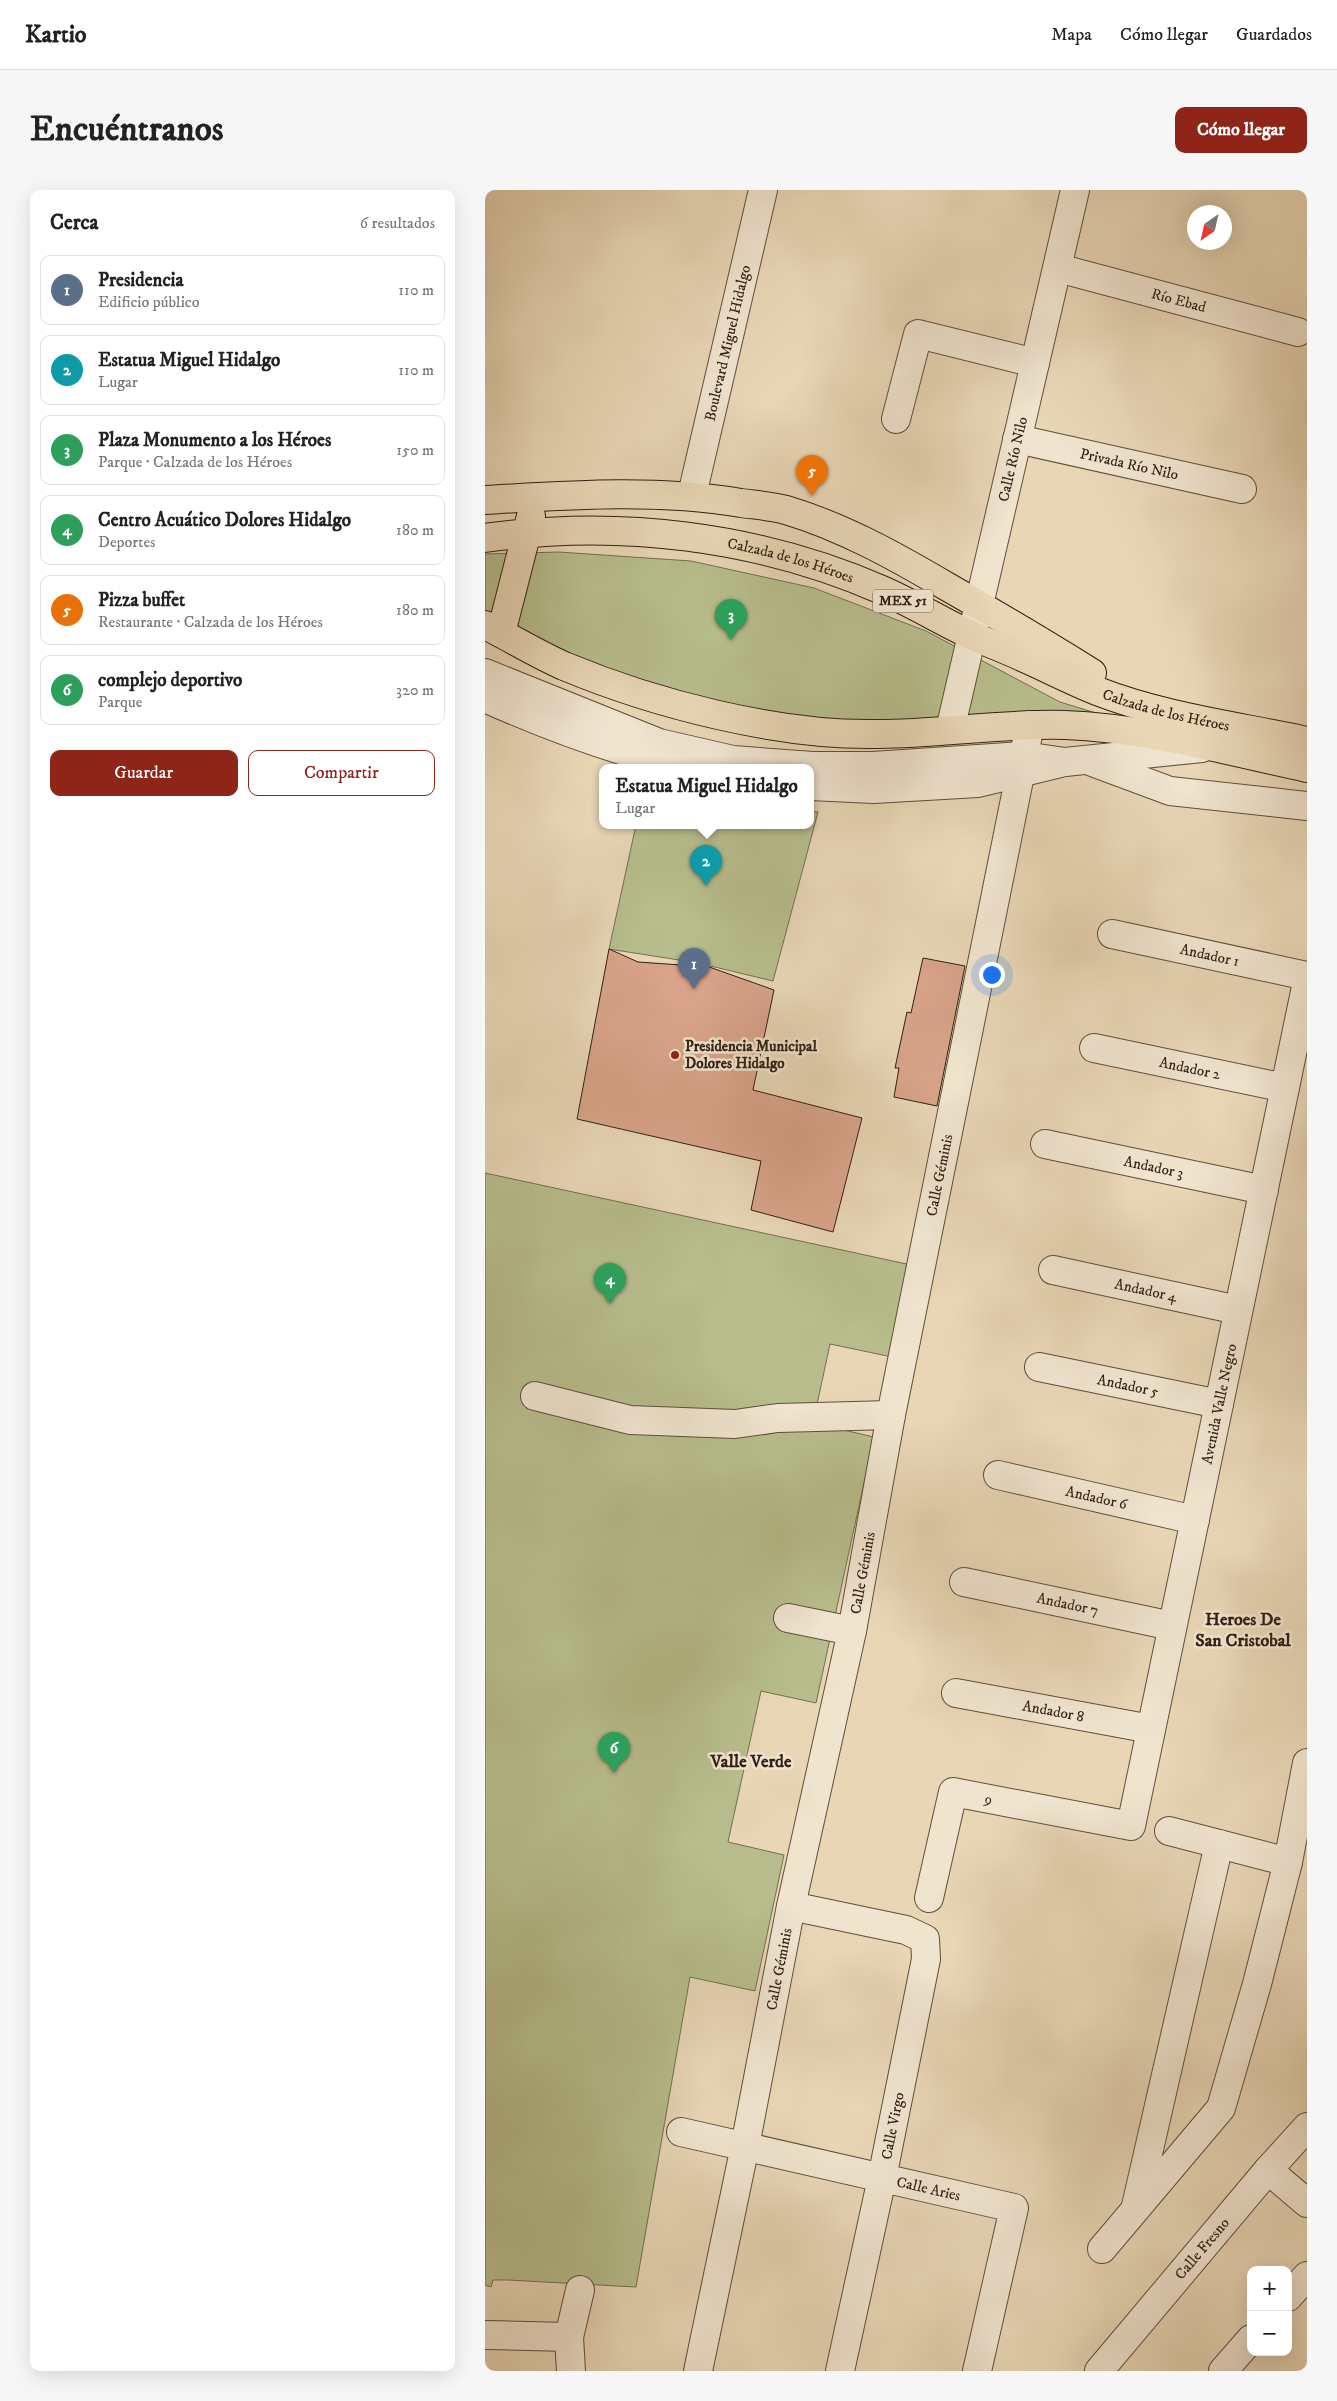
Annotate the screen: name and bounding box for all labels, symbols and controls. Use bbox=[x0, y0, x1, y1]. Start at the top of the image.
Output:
text: Kartio bbox=[25, 20, 87, 50]
text: Mapa bbox=[1051, 24, 1092, 46]
text: Cómo llegar bbox=[1120, 24, 1208, 46]
text: Guardados bbox=[1236, 24, 1312, 46]
button: Cómo llegar bbox=[1175, 107, 1307, 153]
text: Encuéntranos bbox=[30, 108, 224, 152]
north arrow bbox=[1187, 205, 1232, 250]
text: Cerca bbox=[50, 210, 98, 236]
text: 6 resultados bbox=[360, 213, 435, 233]
street label: Boulevard Miguel Hidalgo bbox=[700, 263, 755, 423]
text: Presidencia bbox=[98, 269, 184, 292]
text: 1 bbox=[64, 280, 70, 300]
text: 110 m bbox=[398, 280, 434, 300]
street label: Río Ebad bbox=[1149, 284, 1209, 317]
text: Edificio público bbox=[98, 292, 199, 312]
text: Estatua Miguel Hidalgo bbox=[98, 349, 280, 372]
text: 2 bbox=[63, 360, 71, 380]
text: 110 m bbox=[398, 360, 434, 380]
text: Lugar bbox=[98, 372, 138, 392]
street label: Calle Río Nilo bbox=[994, 415, 1032, 504]
text: Plaza Monumento a los Héroes bbox=[98, 429, 331, 452]
text: 3 bbox=[64, 440, 70, 460]
text: 150 m bbox=[396, 440, 434, 460]
street label: Privada Río Nilo bbox=[1078, 444, 1180, 484]
text: Parque · Calzada de los Héroes bbox=[98, 452, 292, 472]
pin: 5 bbox=[796, 455, 828, 496]
text: Centro Acuático Dolores Hidalgo bbox=[98, 509, 351, 532]
text: 4 bbox=[62, 520, 72, 540]
text: 180 m bbox=[396, 520, 434, 540]
text: Deportes bbox=[98, 532, 155, 552]
street label: Calzada de los Héroes bbox=[726, 534, 856, 587]
text: Pizza buffet bbox=[98, 589, 185, 612]
road number: MEX 51 bbox=[873, 590, 933, 612]
pin: 3 bbox=[715, 599, 747, 640]
text: 5 bbox=[63, 600, 71, 620]
text: 180 m bbox=[396, 600, 434, 620]
text: Restaurante · Calzada de los Héroes bbox=[98, 612, 323, 632]
text: complejo deportivo bbox=[98, 669, 242, 692]
text: 6 bbox=[63, 680, 71, 700]
text: 320 m bbox=[396, 680, 434, 700]
street label: Calzada de los Héroes bbox=[1100, 684, 1231, 735]
text: Parque bbox=[98, 692, 142, 712]
button: Guardar bbox=[50, 750, 238, 796]
button: Compartir bbox=[248, 750, 435, 796]
popup bbox=[599, 764, 814, 829]
text: Estatua Miguel Hidalgo bbox=[615, 775, 798, 798]
text: Lugar bbox=[615, 798, 655, 818]
pin: 2 bbox=[690, 845, 722, 886]
street label: Andador 1 bbox=[1178, 939, 1241, 971]
pin: 1 bbox=[678, 948, 710, 989]
your location bbox=[979, 962, 1005, 988]
place label: Presidencia Municipal Dolores Hidalgo bbox=[685, 1037, 817, 1073]
marker: Presidencia Municipal Dolores Hidalgo bbox=[669, 1049, 681, 1061]
street label: Andador 2 bbox=[1158, 1052, 1223, 1084]
street label: Calle Géminis bbox=[922, 1132, 957, 1218]
street label: Andador 3 bbox=[1122, 1151, 1185, 1182]
pin: 4 bbox=[594, 1263, 626, 1304]
street label: Andador 4 bbox=[1113, 1274, 1179, 1306]
street label: Avenida Valle Negro bbox=[1197, 1342, 1241, 1466]
street label: Andador 5 bbox=[1096, 1370, 1161, 1401]
street label: Andador 6 bbox=[1064, 1481, 1130, 1514]
street label: Calle Géminis bbox=[846, 1530, 879, 1616]
street label: Andador 7 bbox=[1035, 1588, 1100, 1620]
district label: Heroes De San Cristobal bbox=[1195, 1609, 1291, 1652]
street label: Andador 8 bbox=[1021, 1696, 1086, 1726]
pin: 6 bbox=[598, 1732, 630, 1773]
district label: Valle Verde bbox=[710, 1751, 792, 1773]
street label: 9 bbox=[982, 1789, 994, 1809]
street label: Calle Géminis bbox=[762, 1926, 796, 2012]
street label: Calle Virgo bbox=[877, 2091, 909, 2161]
street label: Calle Aries bbox=[895, 2172, 962, 2205]
street label: Calle Fresno bbox=[1171, 2214, 1233, 2283]
map controls bbox=[1247, 2266, 1292, 2356]
button: + bbox=[1247, 2266, 1292, 2311]
button: − bbox=[1247, 2311, 1292, 2356]

